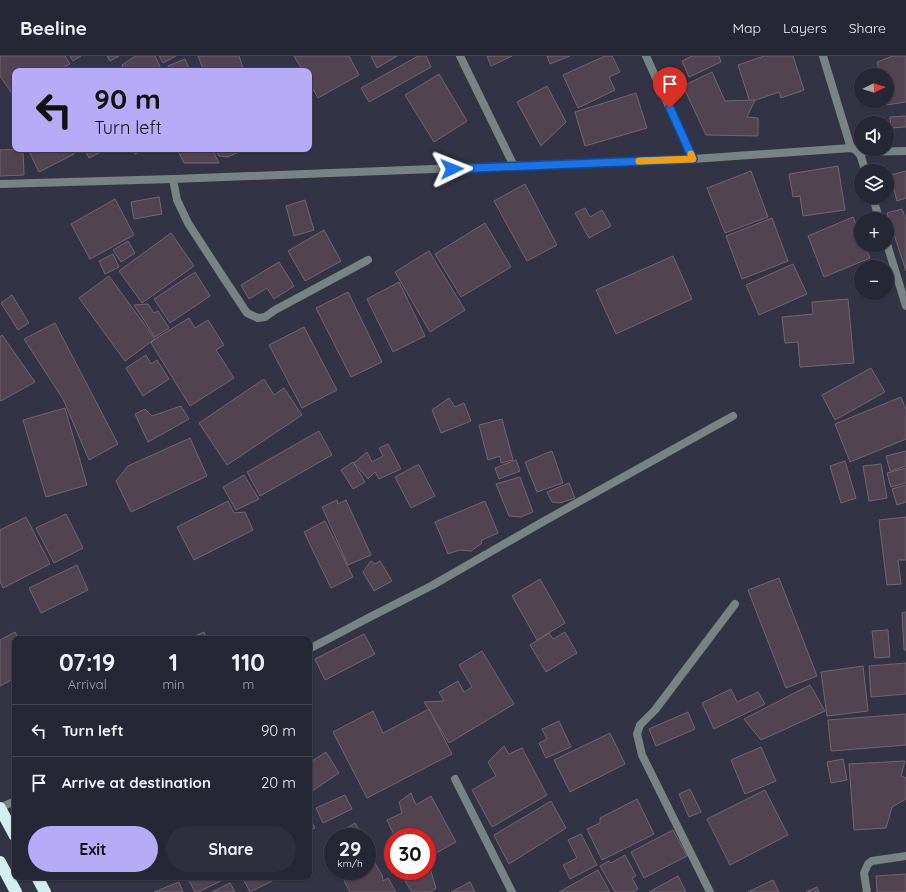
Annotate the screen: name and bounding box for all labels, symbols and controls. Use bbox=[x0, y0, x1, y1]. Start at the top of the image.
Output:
text: Beeline bbox=[20, 16, 87, 40]
text: Map bbox=[732, 19, 761, 37]
text: Layers bbox=[783, 19, 827, 37]
text: Share bbox=[849, 19, 886, 37]
pin bbox=[653, 67, 687, 108]
north arrow bbox=[854, 68, 894, 108]
map controls bbox=[854, 68, 894, 300]
icon: arrive bbox=[659, 73, 681, 95]
text: 90 m bbox=[94, 81, 161, 116]
icon: left bbox=[28, 84, 80, 136]
text: Turn left bbox=[94, 116, 162, 139]
button: sound bbox=[854, 116, 894, 156]
position arrow bbox=[431, 148, 473, 190]
button: layers bbox=[854, 164, 894, 204]
button: + bbox=[854, 212, 894, 252]
button: − bbox=[854, 260, 894, 300]
text: 07:19 bbox=[59, 647, 115, 677]
text: 1 bbox=[169, 647, 178, 677]
text: 110 bbox=[232, 647, 265, 677]
text: Arrival bbox=[68, 676, 107, 692]
text: min bbox=[162, 676, 185, 692]
text: m bbox=[242, 676, 254, 692]
icon: left bbox=[28, 720, 50, 742]
text: Turn left bbox=[62, 721, 124, 740]
text: 90 m bbox=[261, 721, 296, 740]
icon: arrive bbox=[28, 772, 50, 794]
text: Arrive at destination bbox=[62, 773, 211, 792]
text: 20 m bbox=[261, 773, 296, 792]
button: Exit bbox=[28, 826, 158, 872]
button: Share bbox=[166, 826, 296, 872]
speed limit sign: 30 bbox=[384, 828, 436, 880]
text: 29 bbox=[339, 836, 361, 861]
text: km/h bbox=[337, 857, 363, 870]

